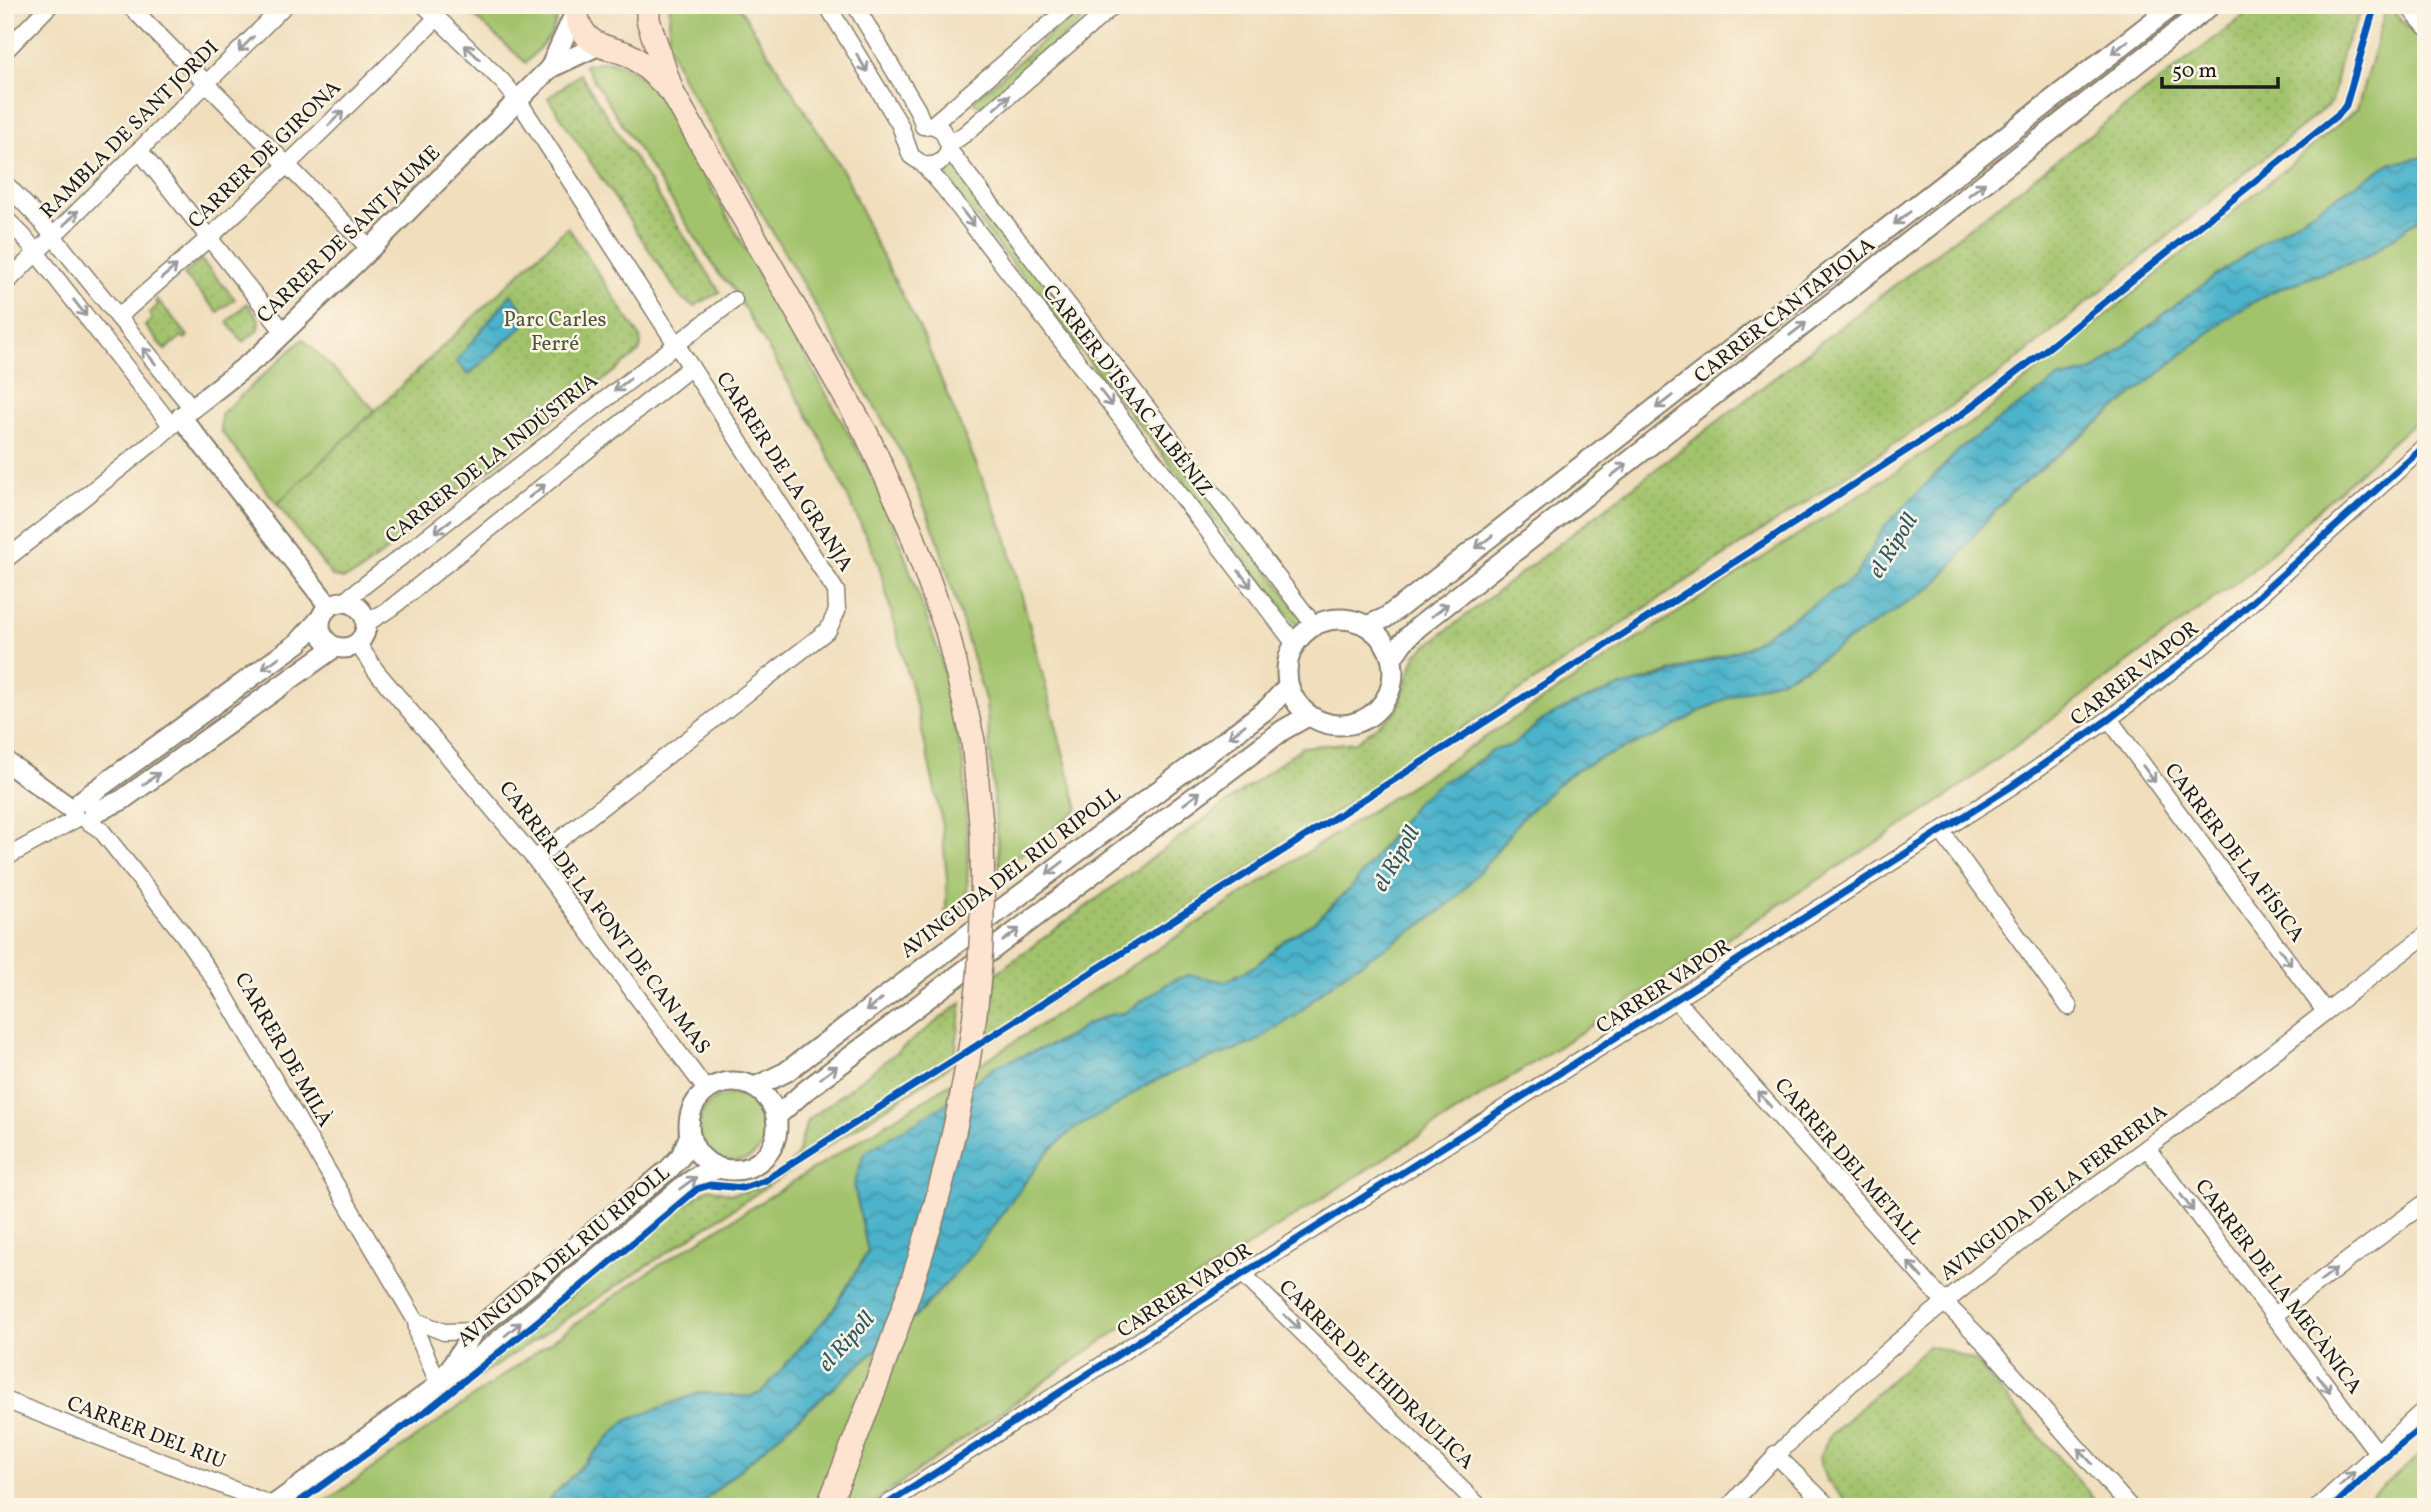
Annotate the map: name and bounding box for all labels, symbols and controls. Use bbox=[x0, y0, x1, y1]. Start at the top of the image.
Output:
street label: RAMBLA DE SANT JORDI bbox=[34, 34, 226, 226]
one-way arrow bbox=[237, 36, 254, 53]
one-way arrow bbox=[2111, 40, 2129, 55]
one-way arrow bbox=[464, 43, 481, 60]
scale bar bbox=[2162, 46, 2277, 90]
one-way arrow bbox=[856, 53, 870, 73]
text: 50 m bbox=[2172, 57, 2217, 86]
street label: CARRER DE GIRONA bbox=[182, 74, 348, 236]
one-way arrow bbox=[993, 94, 1011, 110]
one-way arrow bbox=[327, 109, 344, 126]
street label: CARRER DE SANT JAUME bbox=[251, 139, 447, 331]
one-way arrow bbox=[1967, 182, 1986, 197]
one-way arrow bbox=[960, 208, 975, 227]
one-way arrow bbox=[62, 210, 79, 227]
one-way arrow bbox=[1893, 210, 1912, 225]
street label: CARRER CAN TAPIOLA bbox=[1688, 231, 1882, 391]
one-way arrow bbox=[160, 264, 178, 280]
street label: CARRER D'ISAAC ALBÉNIZ bbox=[1035, 279, 1219, 503]
one-way arrow bbox=[72, 299, 87, 317]
park label: Parc Carles Ferré bbox=[503, 306, 607, 359]
one-way arrow bbox=[1788, 322, 1807, 337]
one-way arrow bbox=[141, 347, 157, 365]
street label: CARRER DE LA INDÚSTRIA bbox=[380, 367, 605, 551]
street label: CARRER DE LA GRANJA bbox=[708, 367, 860, 578]
one-way arrow bbox=[613, 378, 632, 393]
one-way arrow bbox=[1099, 389, 1114, 407]
one-way arrow bbox=[1655, 395, 1674, 410]
one-way arrow bbox=[1609, 462, 1628, 477]
one-way arrow bbox=[527, 484, 545, 499]
water label: el Ripoll bbox=[1862, 507, 1927, 585]
one-way arrow bbox=[434, 518, 453, 533]
one-way arrow bbox=[1476, 534, 1494, 549]
one-way arrow bbox=[1237, 569, 1252, 588]
one-way arrow bbox=[1430, 603, 1449, 618]
street label: CARRER VAPOR bbox=[2065, 615, 2205, 733]
one-way arrow bbox=[261, 655, 280, 670]
one-way arrow bbox=[1228, 724, 1247, 738]
street label: CARRER DE LA FÍSICA bbox=[2157, 758, 2311, 949]
one-way arrow bbox=[2142, 764, 2156, 783]
one-way arrow bbox=[142, 772, 161, 787]
street label: CARRER DE LA FONT DE CAN MAS bbox=[491, 775, 717, 1061]
street label: AVINGUDA DEL RIU RIPOLL bbox=[895, 780, 1128, 966]
one-way arrow bbox=[1182, 791, 1201, 806]
water label: el Ripoll bbox=[1365, 820, 1429, 898]
one-way arrow bbox=[1046, 860, 1065, 875]
one-way arrow bbox=[1001, 928, 1019, 943]
street label: CARRER VAPOR bbox=[1591, 932, 1737, 1042]
one-way arrow bbox=[2278, 947, 2292, 966]
street label: CARRER DE MILÀ bbox=[227, 968, 339, 1133]
one-way arrow bbox=[865, 998, 884, 1013]
one-way arrow bbox=[819, 1065, 838, 1080]
street label: CARRER DEL METALL bbox=[1767, 1072, 1929, 1252]
one-way arrow bbox=[1756, 1090, 1772, 1108]
street label: AVINGUDA DE LA FERRERIA bbox=[1934, 1098, 2174, 1288]
street label: AVINGUDA DEL RIU RIPOLL bbox=[451, 1159, 677, 1355]
street label: CARRER DE LA MECÀNICA bbox=[2188, 1174, 2369, 1401]
one-way arrow bbox=[678, 1176, 697, 1191]
one-way arrow bbox=[2180, 1193, 2195, 1211]
street label: CARRER VAPOR bbox=[1112, 1236, 1258, 1346]
one-way arrow bbox=[1907, 1261, 1923, 1279]
one-way arrow bbox=[2318, 1268, 2337, 1283]
street label: CARRER DE L'HIDRAULICA bbox=[1272, 1274, 1480, 1477]
water label: el Ripoll bbox=[811, 1305, 883, 1379]
one-way arrow bbox=[1283, 1313, 1300, 1330]
one-way arrow bbox=[504, 1321, 522, 1337]
one-way arrow bbox=[2317, 1374, 2332, 1393]
street label: CARRER DEL RIU bbox=[62, 1389, 230, 1477]
one-way arrow bbox=[2077, 1447, 2093, 1465]
one-way arrow bbox=[2338, 1471, 2356, 1487]

